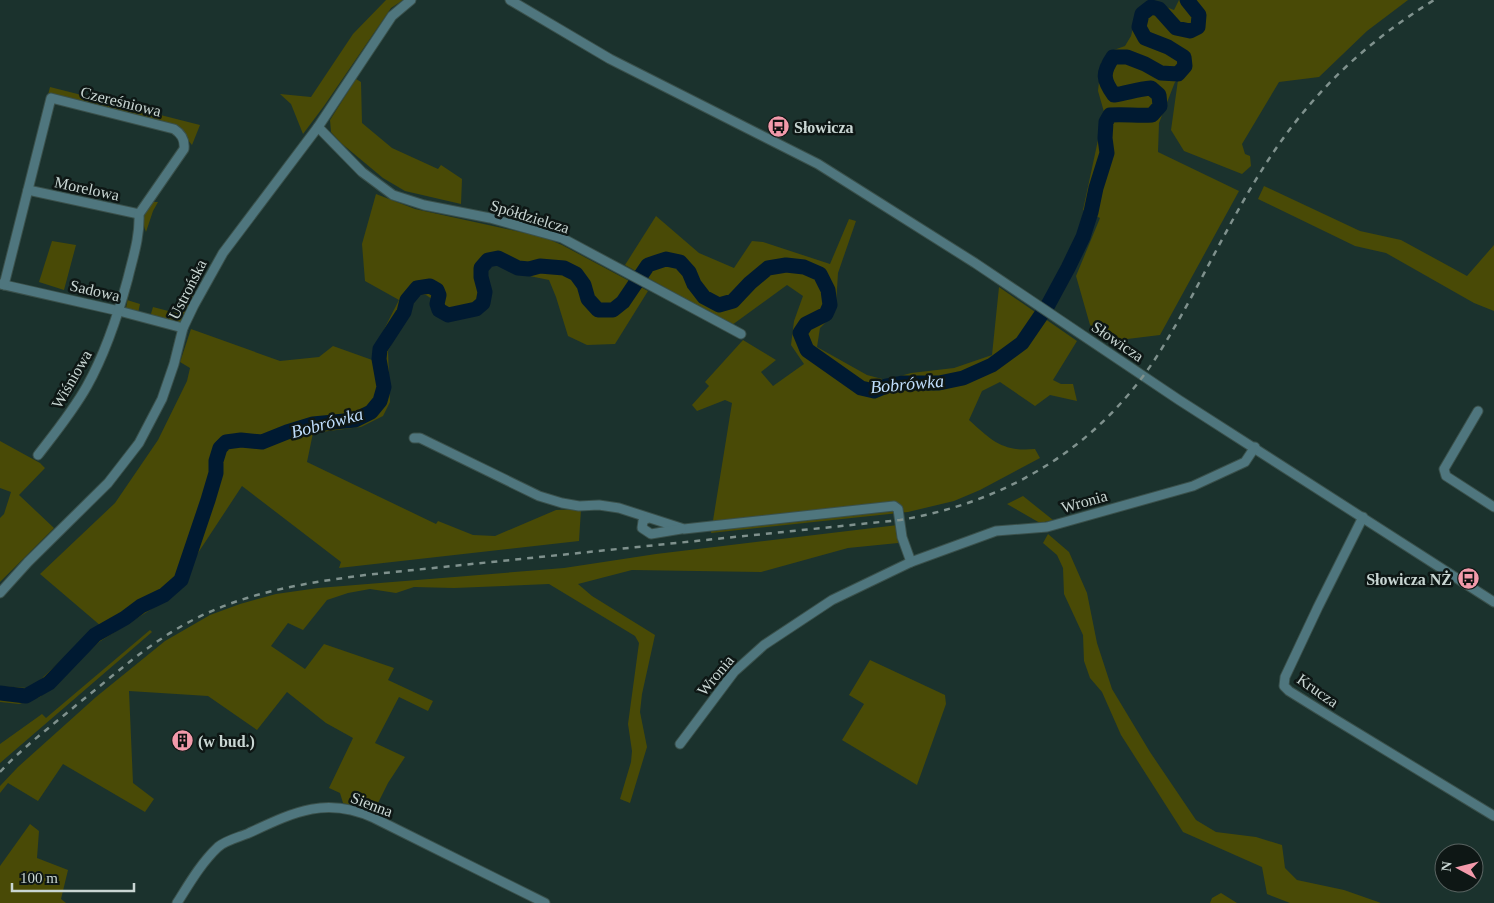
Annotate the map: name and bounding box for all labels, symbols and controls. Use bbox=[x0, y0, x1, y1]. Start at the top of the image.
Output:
street label: Czereśniowa bbox=[79, 83, 163, 120]
bus stop icon: Słowicza bbox=[766, 115, 790, 139]
place label: Słowicza bbox=[794, 119, 854, 136]
street label: Morelowa bbox=[53, 173, 121, 204]
street label: Spółdzielcza bbox=[488, 196, 571, 238]
street label: Ustrońska bbox=[165, 256, 210, 322]
street label: Sadowa bbox=[68, 277, 121, 304]
street label: Słowicza bbox=[1089, 318, 1147, 365]
street label: Wiśniowa bbox=[48, 347, 95, 411]
water label: Bobrówka bbox=[869, 371, 945, 397]
water label: Bobrówka bbox=[289, 404, 365, 442]
street label: Wronia bbox=[1059, 487, 1109, 516]
bus stop icon: Słowicza NŻ bbox=[1456, 567, 1480, 591]
place label: Słowicza NŻ bbox=[1366, 570, 1452, 588]
street label: Wronia bbox=[694, 652, 737, 699]
street label: Krucza bbox=[1294, 670, 1342, 711]
building icon: (w bud.) bbox=[170, 729, 194, 753]
place label: (w bud.) bbox=[198, 733, 255, 751]
street label: Sienna bbox=[348, 789, 395, 820]
north arrow bbox=[1434, 843, 1484, 893]
scale bar bbox=[12, 860, 135, 892]
text: N bbox=[1439, 861, 1455, 872]
text: 100 m bbox=[20, 870, 58, 886]

